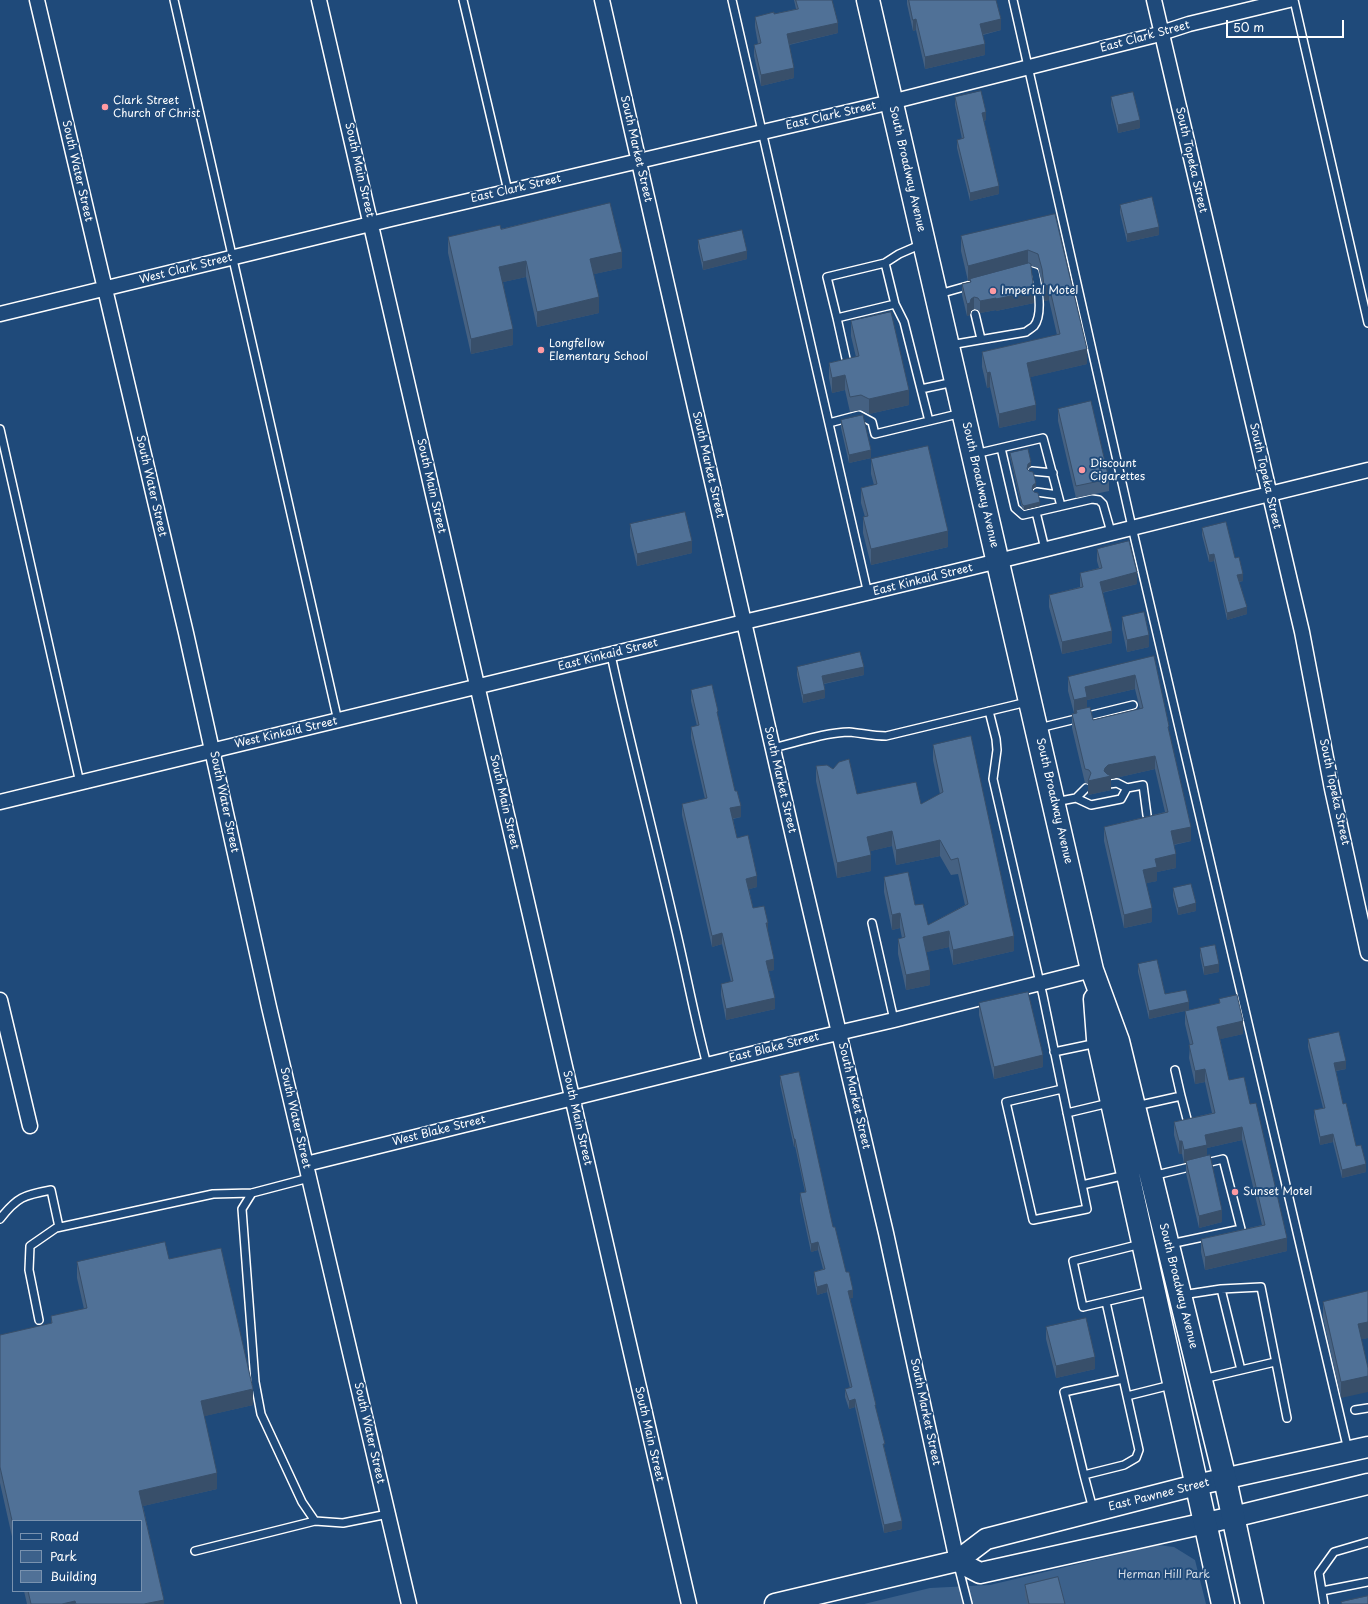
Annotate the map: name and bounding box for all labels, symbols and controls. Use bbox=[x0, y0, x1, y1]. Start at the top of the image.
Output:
scale bar bbox=[1228, 12, 1346, 38]
text: 50 m bbox=[1233, 18, 1264, 36]
street label: East Clark Street bbox=[1099, 19, 1191, 55]
place label: Clark Street Church of Christ bbox=[113, 94, 200, 120]
street label: South Market Street bbox=[617, 94, 655, 204]
street label: East Clark Street bbox=[784, 99, 878, 133]
marker: Clark Street Church of Christ bbox=[100, 102, 110, 112]
street label: South Broadway Avenue bbox=[886, 105, 928, 233]
street label: South Topeka Street bbox=[1172, 106, 1210, 214]
street label: South Water Street bbox=[59, 119, 95, 223]
street label: South Main Street bbox=[342, 121, 376, 219]
street label: East Clark Street bbox=[469, 172, 563, 206]
street label: West Clark Street bbox=[138, 251, 234, 287]
place label: Imperial Motel bbox=[1001, 284, 1078, 298]
marker: Imperial Motel bbox=[988, 286, 998, 296]
place label: Longfellow Elementary School bbox=[549, 337, 648, 363]
marker: Longfellow Elementary School bbox=[536, 345, 546, 355]
street label: South Market Street bbox=[689, 410, 727, 520]
street label: South Broadway Avenue bbox=[959, 421, 1001, 549]
street label: South Topeka Street bbox=[1246, 422, 1284, 530]
street label: South Water Street bbox=[133, 434, 169, 538]
street label: South Main Street bbox=[414, 437, 448, 535]
place label: Discount Cigarettes bbox=[1090, 457, 1145, 483]
marker: Discount Cigarettes bbox=[1077, 465, 1087, 475]
street label: East Kinkaid Street bbox=[872, 561, 974, 599]
street label: East Kinkaid Street bbox=[557, 636, 659, 674]
street label: West Kinkaid Street bbox=[233, 715, 339, 751]
street label: South Market Street bbox=[761, 725, 799, 835]
street label: South Broadway Avenue bbox=[1033, 737, 1075, 865]
street label: South Topeka Street bbox=[1316, 738, 1352, 846]
street label: South Water Street bbox=[207, 750, 241, 854]
street label: South Main Street bbox=[487, 753, 521, 851]
street label: East Blake Street bbox=[728, 1030, 820, 1066]
street label: South Market Street bbox=[835, 1041, 873, 1151]
street label: South Water Street bbox=[277, 1066, 313, 1170]
street label: South Main Street bbox=[560, 1069, 594, 1167]
street label: West Blake Street bbox=[391, 1113, 487, 1149]
place label: Sunset Motel bbox=[1243, 1185, 1312, 1199]
marker: Sunset Motel bbox=[1230, 1187, 1240, 1197]
street label: South Broadway Avenue bbox=[1156, 1222, 1200, 1350]
street label: South Market Street bbox=[907, 1357, 943, 1467]
street label: South Water Street bbox=[351, 1381, 387, 1485]
street label: South Main Street bbox=[632, 1385, 666, 1483]
street label: East Pawnee Street bbox=[1107, 1476, 1211, 1514]
legend bbox=[12, 1520, 142, 1592]
text: Road bbox=[50, 1527, 79, 1545]
text: Park bbox=[50, 1547, 77, 1565]
text: Building bbox=[50, 1567, 97, 1585]
park label: Herman Hill Park bbox=[1118, 1568, 1210, 1582]

